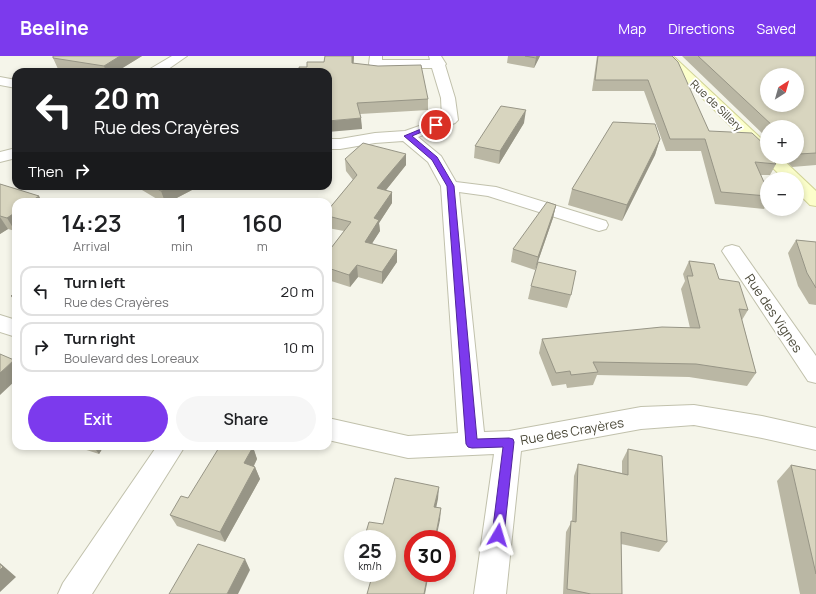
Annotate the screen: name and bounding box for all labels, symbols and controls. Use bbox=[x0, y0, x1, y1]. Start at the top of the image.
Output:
text: Beeline bbox=[20, 15, 89, 41]
text: Map bbox=[618, 19, 646, 38]
text: Directions bbox=[668, 19, 735, 38]
text: Saved bbox=[757, 19, 796, 38]
north arrow bbox=[760, 68, 804, 112]
map controls bbox=[760, 68, 804, 216]
street label: Rue de Sillery bbox=[687, 76, 747, 134]
text: 20 m bbox=[94, 79, 160, 117]
icon: left bbox=[28, 84, 80, 136]
pin bbox=[419, 108, 453, 142]
icon: arrive bbox=[425, 114, 447, 136]
text: Rue des Crayères bbox=[94, 115, 239, 139]
button: + bbox=[760, 120, 804, 164]
icon: right bbox=[71, 160, 93, 182]
text: Then bbox=[28, 161, 63, 182]
button: − bbox=[760, 172, 804, 216]
text: 14:23 bbox=[61, 206, 122, 239]
text: 1 bbox=[177, 206, 187, 239]
text: 160 bbox=[242, 206, 283, 239]
text: Arrival bbox=[73, 237, 110, 255]
text: min bbox=[171, 237, 193, 255]
text: m bbox=[257, 237, 268, 255]
street label: Rue des Vignes bbox=[741, 270, 807, 356]
text: Turn left bbox=[64, 272, 126, 293]
icon: left bbox=[30, 280, 52, 302]
text: 20 m bbox=[281, 281, 314, 302]
text: Rue des Crayères bbox=[64, 293, 169, 311]
text: Turn right bbox=[64, 328, 135, 349]
icon: right bbox=[30, 336, 52, 358]
text: 10 m bbox=[283, 337, 314, 358]
text: Boulevard des Loreaux bbox=[64, 349, 199, 367]
button: Exit bbox=[28, 396, 168, 442]
button: Share bbox=[176, 396, 316, 442]
street label: Rue des Crayères bbox=[519, 413, 625, 449]
position arrow bbox=[477, 514, 519, 556]
speed limit sign: 30 bbox=[404, 530, 456, 582]
text: 25 bbox=[358, 537, 382, 564]
text: km/h bbox=[358, 559, 382, 573]

